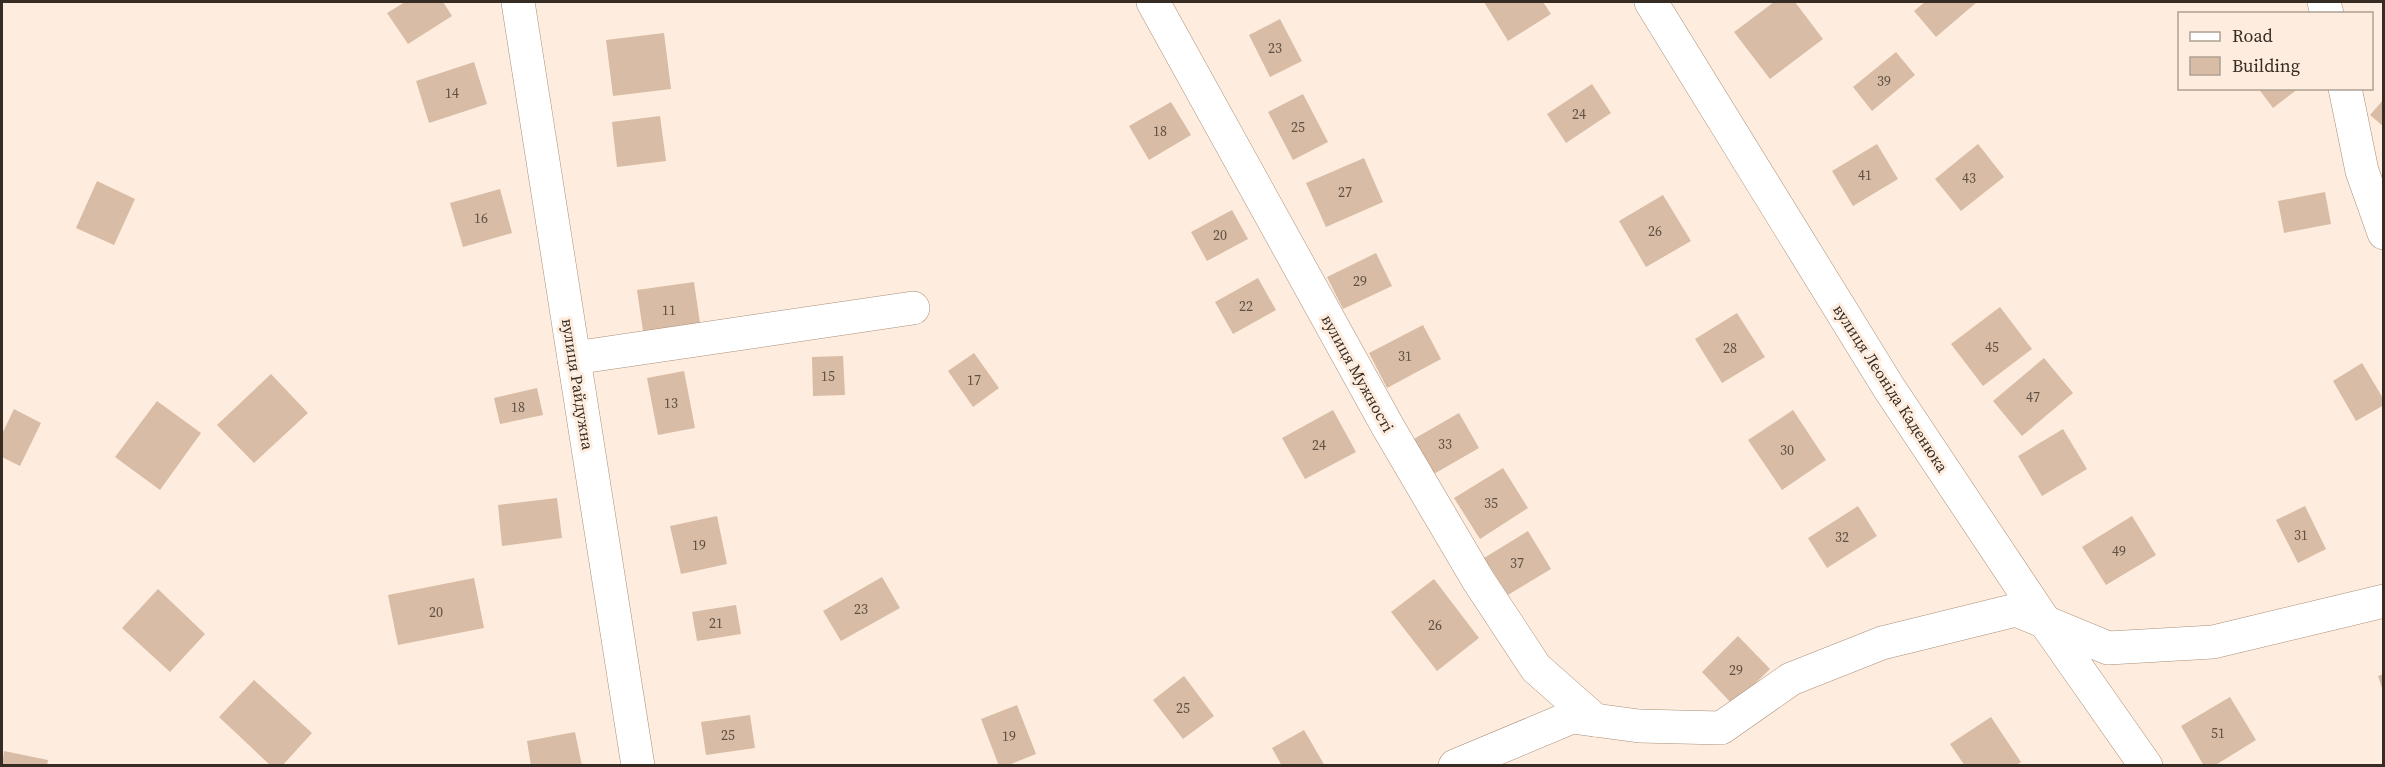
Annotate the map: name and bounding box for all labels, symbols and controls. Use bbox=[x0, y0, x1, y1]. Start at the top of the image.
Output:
legend bbox=[2178, 12, 2373, 90]
text: Road bbox=[2232, 23, 2273, 48]
house number: 23 bbox=[1268, 38, 1282, 58]
text: Building bbox=[2232, 53, 2300, 78]
house number: 39 bbox=[1877, 71, 1891, 91]
house number: 14 bbox=[445, 83, 459, 103]
house number: 24 bbox=[1572, 104, 1586, 124]
house number: 25 bbox=[1291, 117, 1305, 137]
house number: 18 bbox=[1153, 121, 1167, 141]
house number: 41 bbox=[1858, 165, 1872, 185]
house number: 43 bbox=[1962, 168, 1976, 188]
house number: 27 bbox=[1338, 182, 1352, 202]
house number: 16 bbox=[474, 208, 488, 228]
house number: 26 bbox=[1648, 221, 1662, 241]
house number: 20 bbox=[1213, 225, 1227, 245]
house number: 29 bbox=[1353, 271, 1367, 291]
house number: 22 bbox=[1239, 296, 1253, 316]
house number: 11 bbox=[662, 300, 676, 320]
street label: вулиця Леоніда Каденюка bbox=[1828, 300, 1954, 477]
street label: вулиця Мужності bbox=[1317, 310, 1400, 436]
street label: вулиця Райдужна bbox=[557, 317, 599, 452]
house number: 45 bbox=[1985, 337, 1999, 357]
house number: 28 bbox=[1723, 338, 1737, 358]
house number: 31 bbox=[1398, 346, 1412, 366]
house number: 15 bbox=[821, 366, 835, 386]
house number: 17 bbox=[967, 370, 981, 390]
house number: 47 bbox=[2026, 387, 2040, 407]
house number: 13 bbox=[664, 393, 678, 413]
house number: 18 bbox=[511, 397, 525, 417]
house number: 33 bbox=[1438, 434, 1452, 454]
house number: 24 bbox=[1312, 435, 1326, 455]
house number: 30 bbox=[1780, 440, 1794, 460]
house number: 35 bbox=[1484, 493, 1498, 513]
house number: 31 bbox=[2294, 525, 2308, 545]
house number: 32 bbox=[1835, 527, 1849, 547]
house number: 19 bbox=[692, 535, 706, 555]
house number: 49 bbox=[2112, 541, 2126, 561]
house number: 37 bbox=[1510, 553, 1524, 573]
house number: 23 bbox=[854, 599, 868, 619]
house number: 20 bbox=[429, 602, 443, 622]
house number: 21 bbox=[709, 613, 723, 633]
house number: 26 bbox=[1428, 615, 1442, 635]
house number: 29 bbox=[1729, 660, 1743, 680]
house number: 25 bbox=[1176, 698, 1190, 718]
house number: 51 bbox=[2211, 723, 2225, 743]
house number: 25 bbox=[721, 725, 735, 745]
house number: 19 bbox=[1002, 726, 1016, 746]

